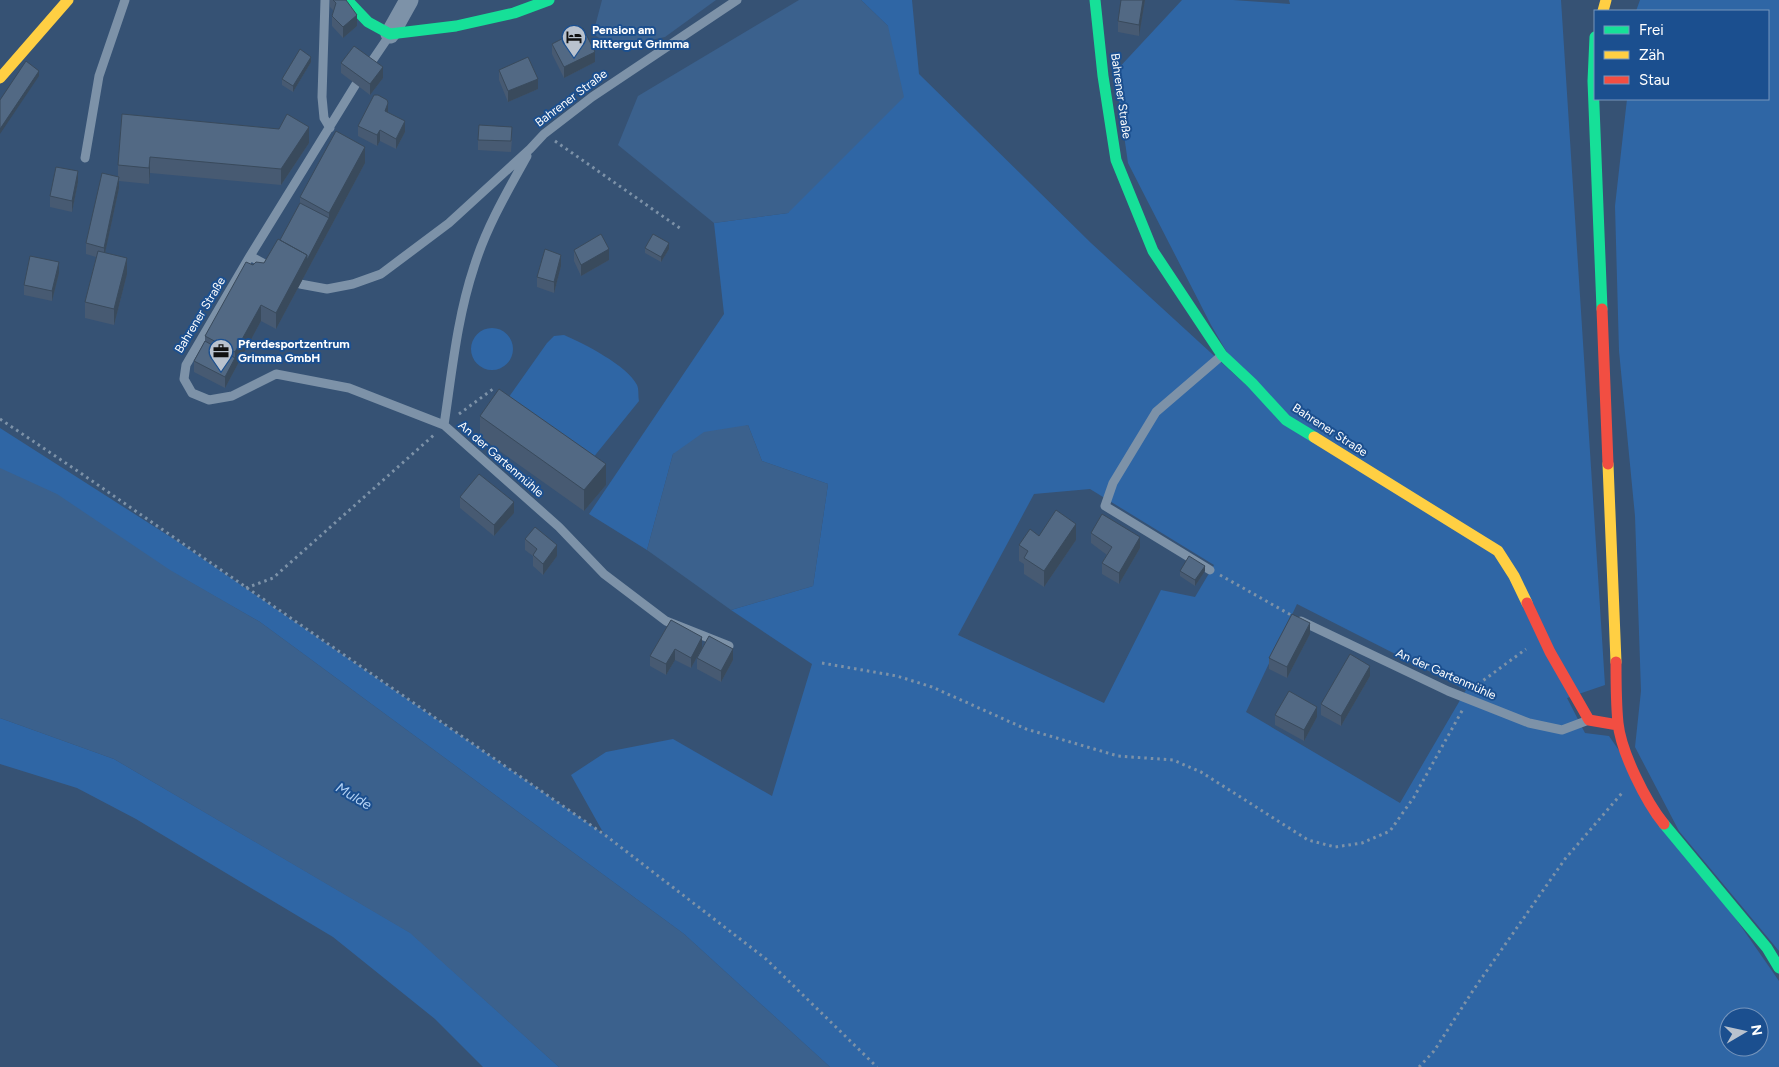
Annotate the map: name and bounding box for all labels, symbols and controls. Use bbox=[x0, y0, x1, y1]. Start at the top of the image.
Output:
legend bbox=[1594, 10, 1769, 100]
text: Frei bbox=[1639, 21, 1664, 39]
place label: Pension am Rittergut Grimma bbox=[592, 23, 689, 51]
hotel icon: Pension am Rittergut Grimma bbox=[561, 24, 587, 58]
text: Zäh bbox=[1639, 46, 1665, 64]
street label: Bahrener Straße bbox=[1108, 52, 1134, 140]
street label: Bahrener Straße bbox=[532, 66, 610, 130]
text: Stau bbox=[1639, 71, 1670, 89]
street label: Bahrener Straße bbox=[172, 274, 228, 356]
place label: Pferdesportzentrum Grimma GmbH bbox=[238, 337, 350, 365]
office icon: Pferdesportzentrum Grimma GmbH bbox=[208, 338, 234, 372]
street label: Bahrener Straße bbox=[1290, 401, 1370, 460]
street label: An der Gartenmühle bbox=[456, 418, 547, 500]
street label: An der Gartenmühle bbox=[1394, 646, 1499, 703]
water label: Mulde bbox=[333, 779, 375, 814]
north arrow bbox=[1719, 1007, 1769, 1057]
text: N bbox=[1747, 1023, 1766, 1037]

